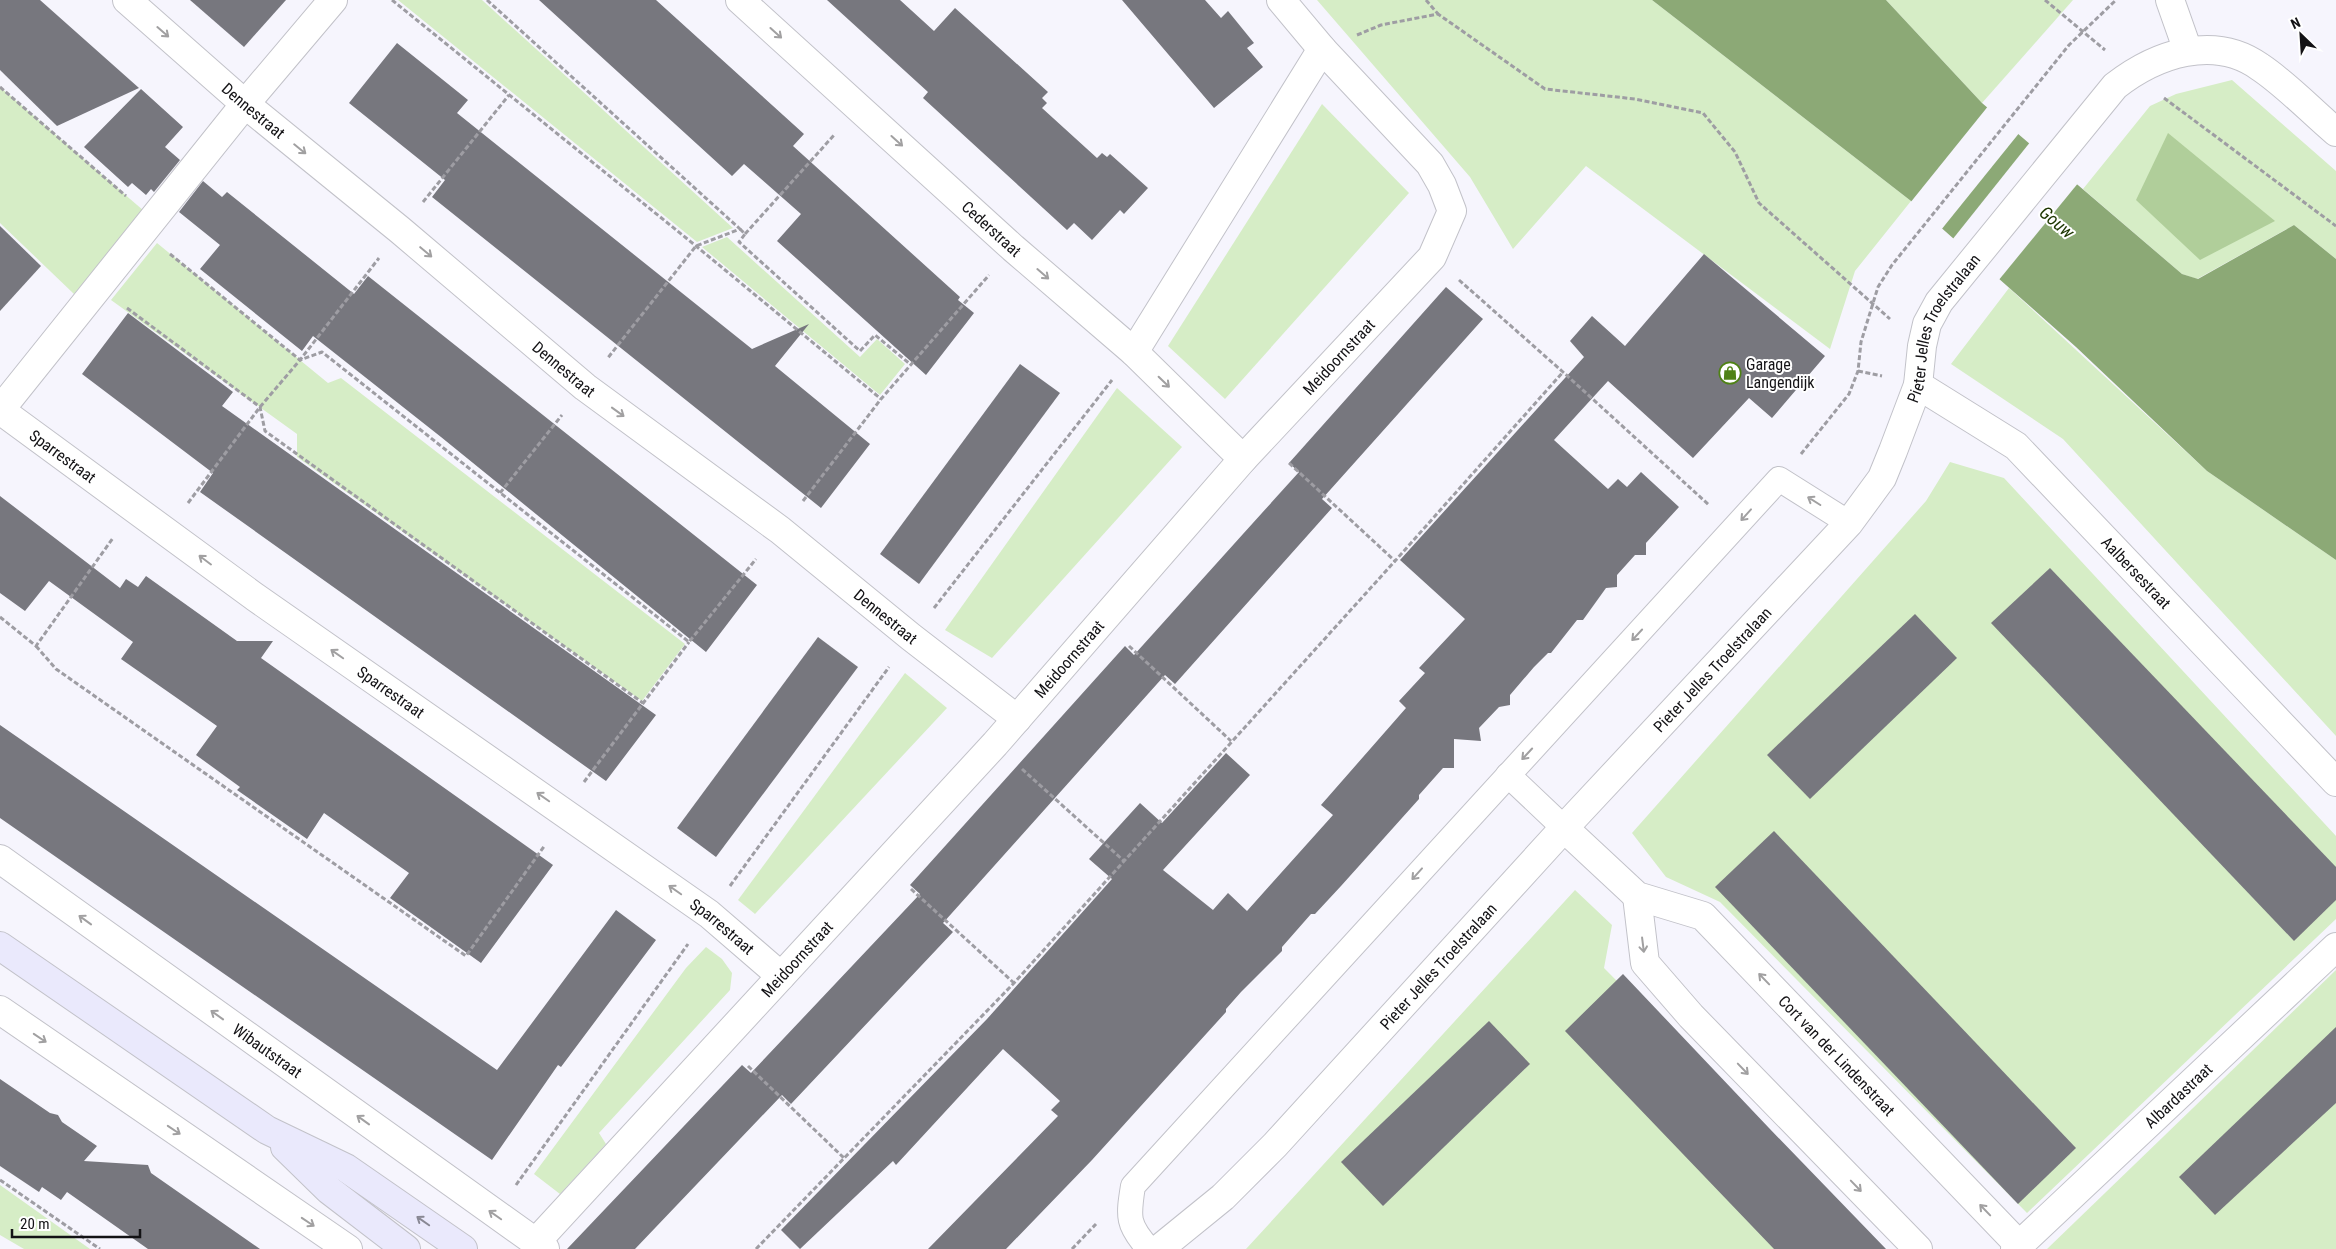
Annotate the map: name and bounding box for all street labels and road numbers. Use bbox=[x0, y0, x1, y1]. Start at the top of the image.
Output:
street label: Dennestraat bbox=[218, 79, 289, 142]
street label: Cederstraat bbox=[958, 197, 1025, 261]
street label: Pieter Jelles Troelstralaan bbox=[1903, 250, 1984, 405]
street label: Meidoornstraat bbox=[1299, 315, 1379, 399]
street label: Dennestraat bbox=[529, 337, 599, 401]
street label: Sparrestraat bbox=[26, 426, 100, 487]
street label: Aalbersestraat bbox=[2098, 532, 2175, 613]
street label: Dennestraat bbox=[850, 585, 921, 648]
street label: Pieter Jelles Troelstralaan bbox=[1649, 603, 1775, 736]
street label: Meidoornstraat bbox=[1030, 616, 1108, 702]
street label: Sparrestraat bbox=[354, 662, 428, 722]
street label: Sparrestraat bbox=[687, 894, 759, 958]
street label: Pieter Jelles Troelstralaan bbox=[1376, 899, 1500, 1033]
street label: Meidoornstraat bbox=[757, 917, 837, 1001]
street label: Cort van der Lindenstraat bbox=[1775, 991, 1899, 1120]
street label: Wibautstraat bbox=[229, 1019, 306, 1082]
street label: Albardastraat bbox=[2141, 1059, 2216, 1132]

